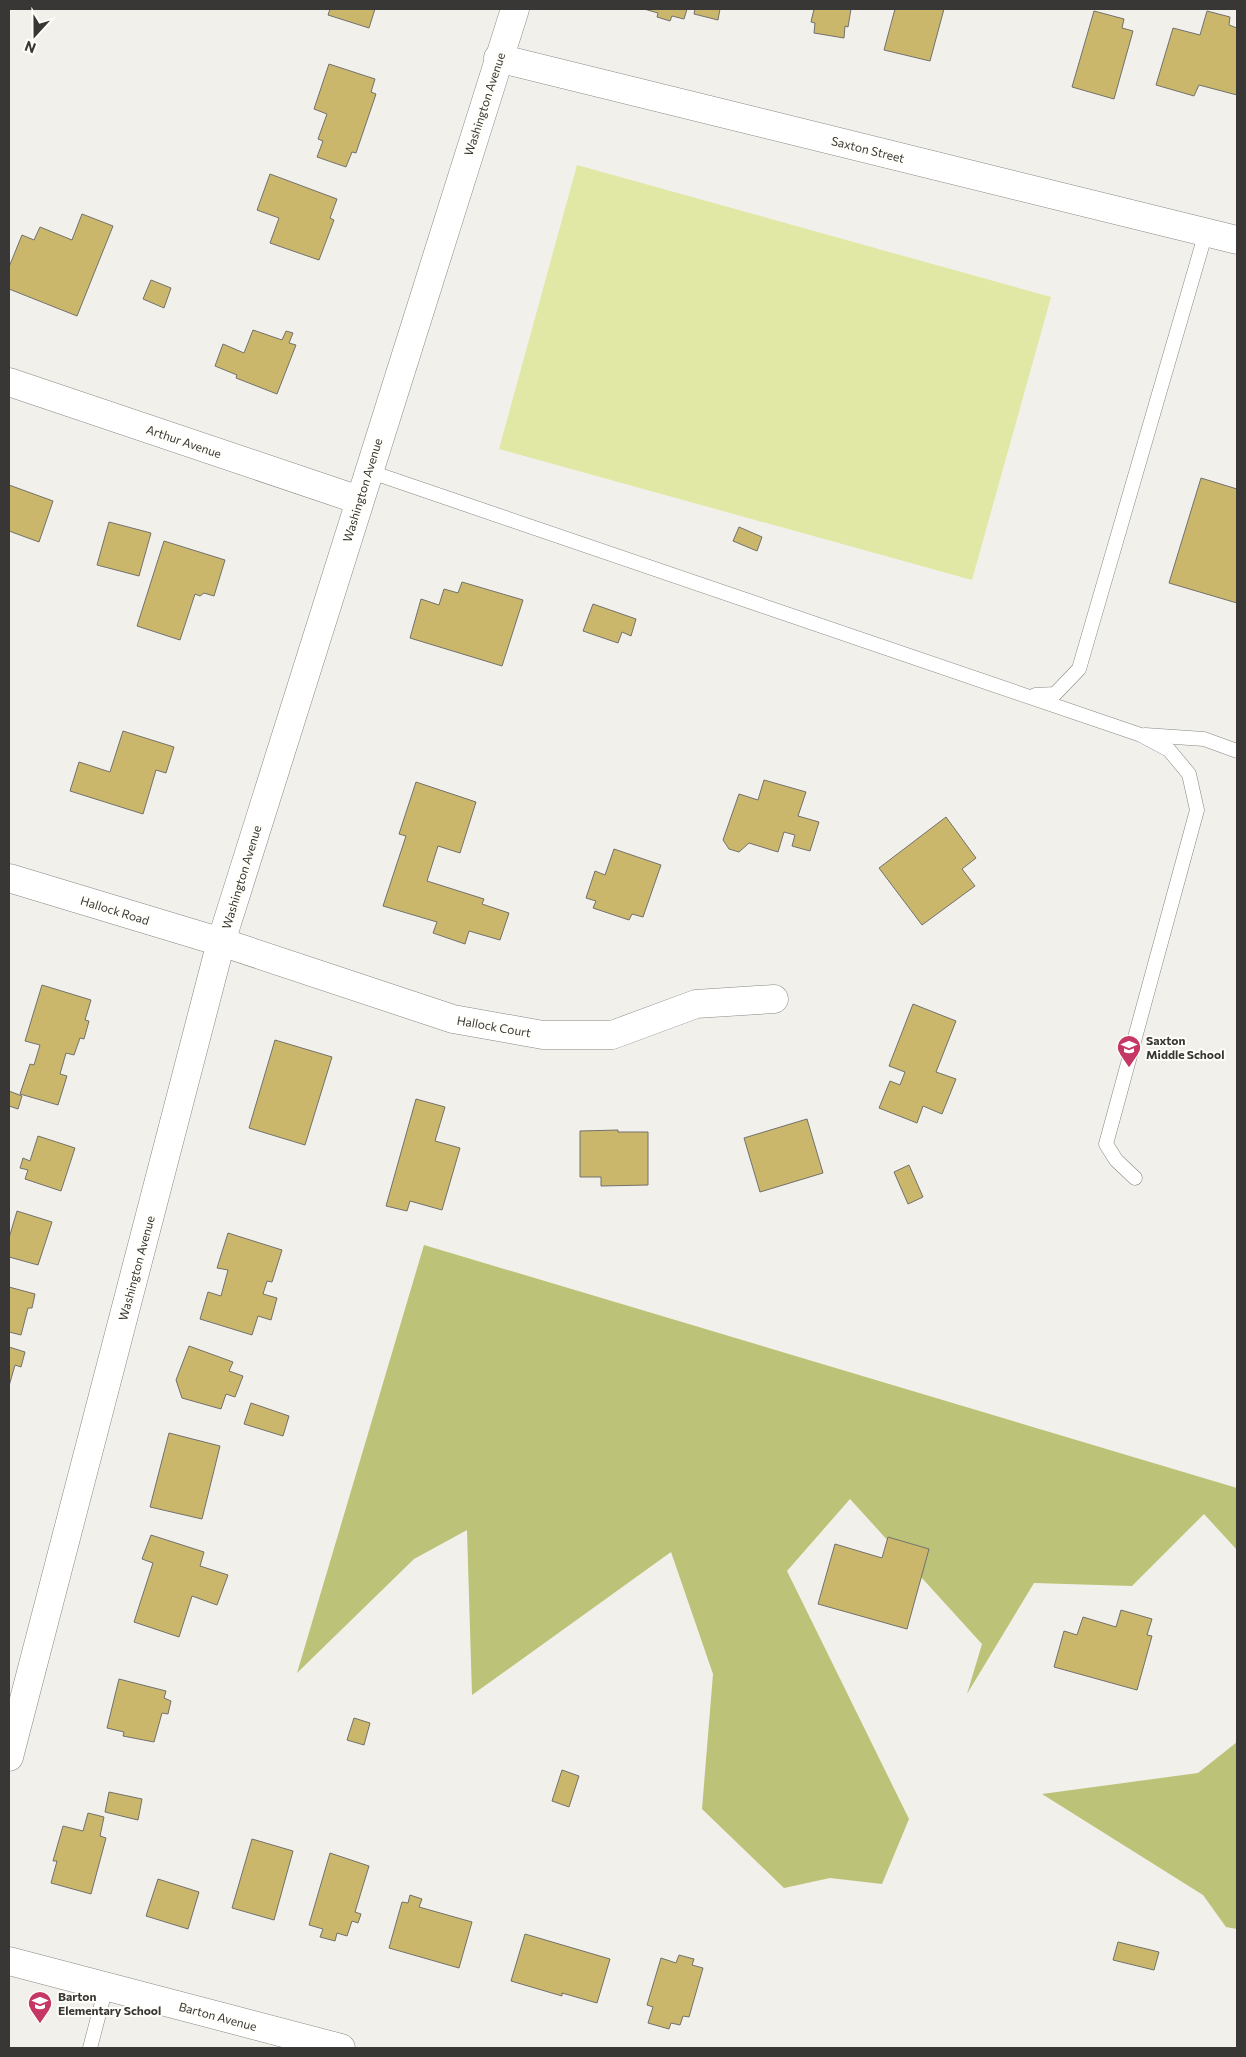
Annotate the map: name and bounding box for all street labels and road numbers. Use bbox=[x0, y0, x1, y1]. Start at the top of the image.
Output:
street label: Washington Avenue bbox=[461, 51, 507, 157]
street label: Saxton Street bbox=[830, 133, 906, 165]
street label: Arthur Avenue bbox=[145, 422, 223, 460]
street label: Washington Avenue bbox=[340, 436, 384, 544]
street label: Washington Avenue bbox=[219, 823, 263, 931]
street label: Hallock Road bbox=[79, 893, 151, 927]
street label: Hallock Court bbox=[456, 1013, 532, 1039]
street label: Washington Avenue bbox=[115, 1214, 157, 1322]
street label: Barton Avenue bbox=[178, 1999, 258, 2033]

